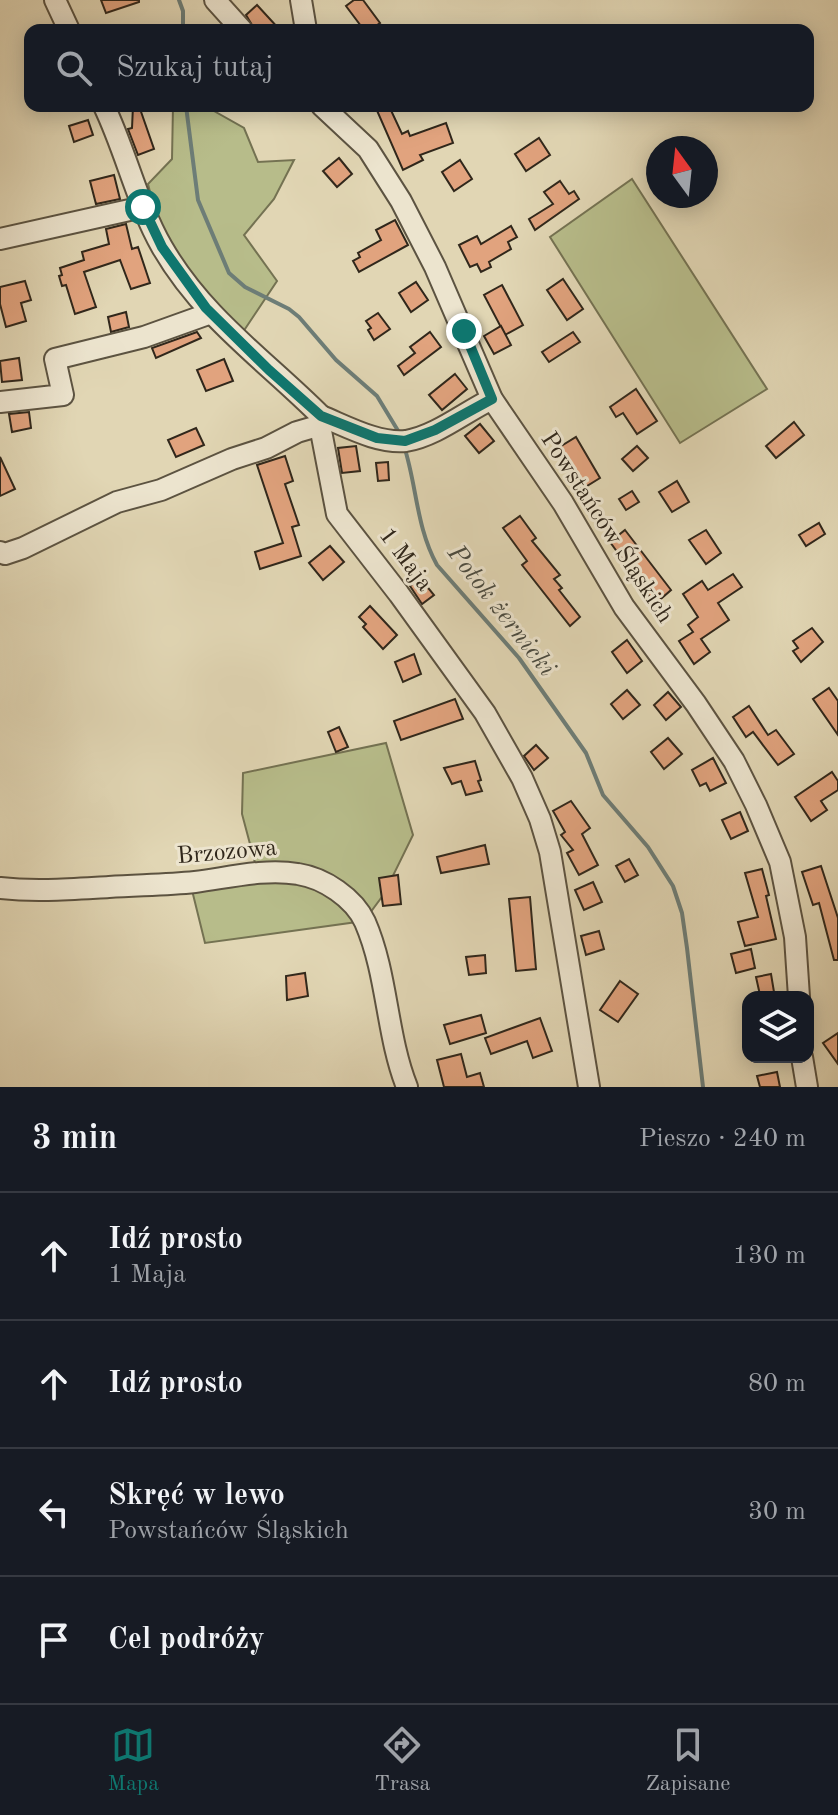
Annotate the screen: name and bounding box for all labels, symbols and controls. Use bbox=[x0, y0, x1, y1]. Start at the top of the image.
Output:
search box bbox=[24, 24, 814, 112]
icon: search bbox=[52, 46, 96, 90]
text: Szukaj tutaj bbox=[116, 53, 274, 83]
north arrow bbox=[646, 136, 718, 208]
route start bbox=[125, 189, 161, 225]
route end bbox=[446, 313, 482, 349]
street label: Powstańców Śląskich bbox=[535, 426, 681, 628]
street label: 1 Maja bbox=[374, 524, 436, 596]
water label: Potok żernicki bbox=[441, 540, 560, 682]
street label: Brzozowa bbox=[176, 837, 278, 869]
map controls bbox=[742, 991, 814, 1063]
button: layers bbox=[742, 991, 814, 1063]
text: 3 min bbox=[32, 1122, 117, 1156]
text: Pieszo · 240 m bbox=[639, 1126, 806, 1152]
text: Idź prosto bbox=[108, 1225, 243, 1255]
icon: ahead bbox=[32, 1234, 76, 1278]
text: 130 m bbox=[733, 1243, 806, 1269]
text: 1 Maja bbox=[108, 1262, 186, 1288]
icon: ahead bbox=[32, 1362, 76, 1406]
text: Idź prosto bbox=[108, 1369, 243, 1399]
text: 80 m bbox=[748, 1371, 806, 1397]
text: Skręć w lewo bbox=[108, 1481, 285, 1511]
icon: left bbox=[32, 1490, 76, 1534]
text: 30 m bbox=[748, 1499, 806, 1525]
text: Powstańców Śląskich bbox=[108, 1518, 349, 1544]
icon: arrive bbox=[32, 1618, 76, 1662]
text: Cel podróży bbox=[108, 1625, 265, 1655]
tab: Mapa bbox=[108, 1723, 159, 1798]
tab: Trasa bbox=[374, 1723, 430, 1798]
tab: Zapisane bbox=[645, 1723, 730, 1798]

